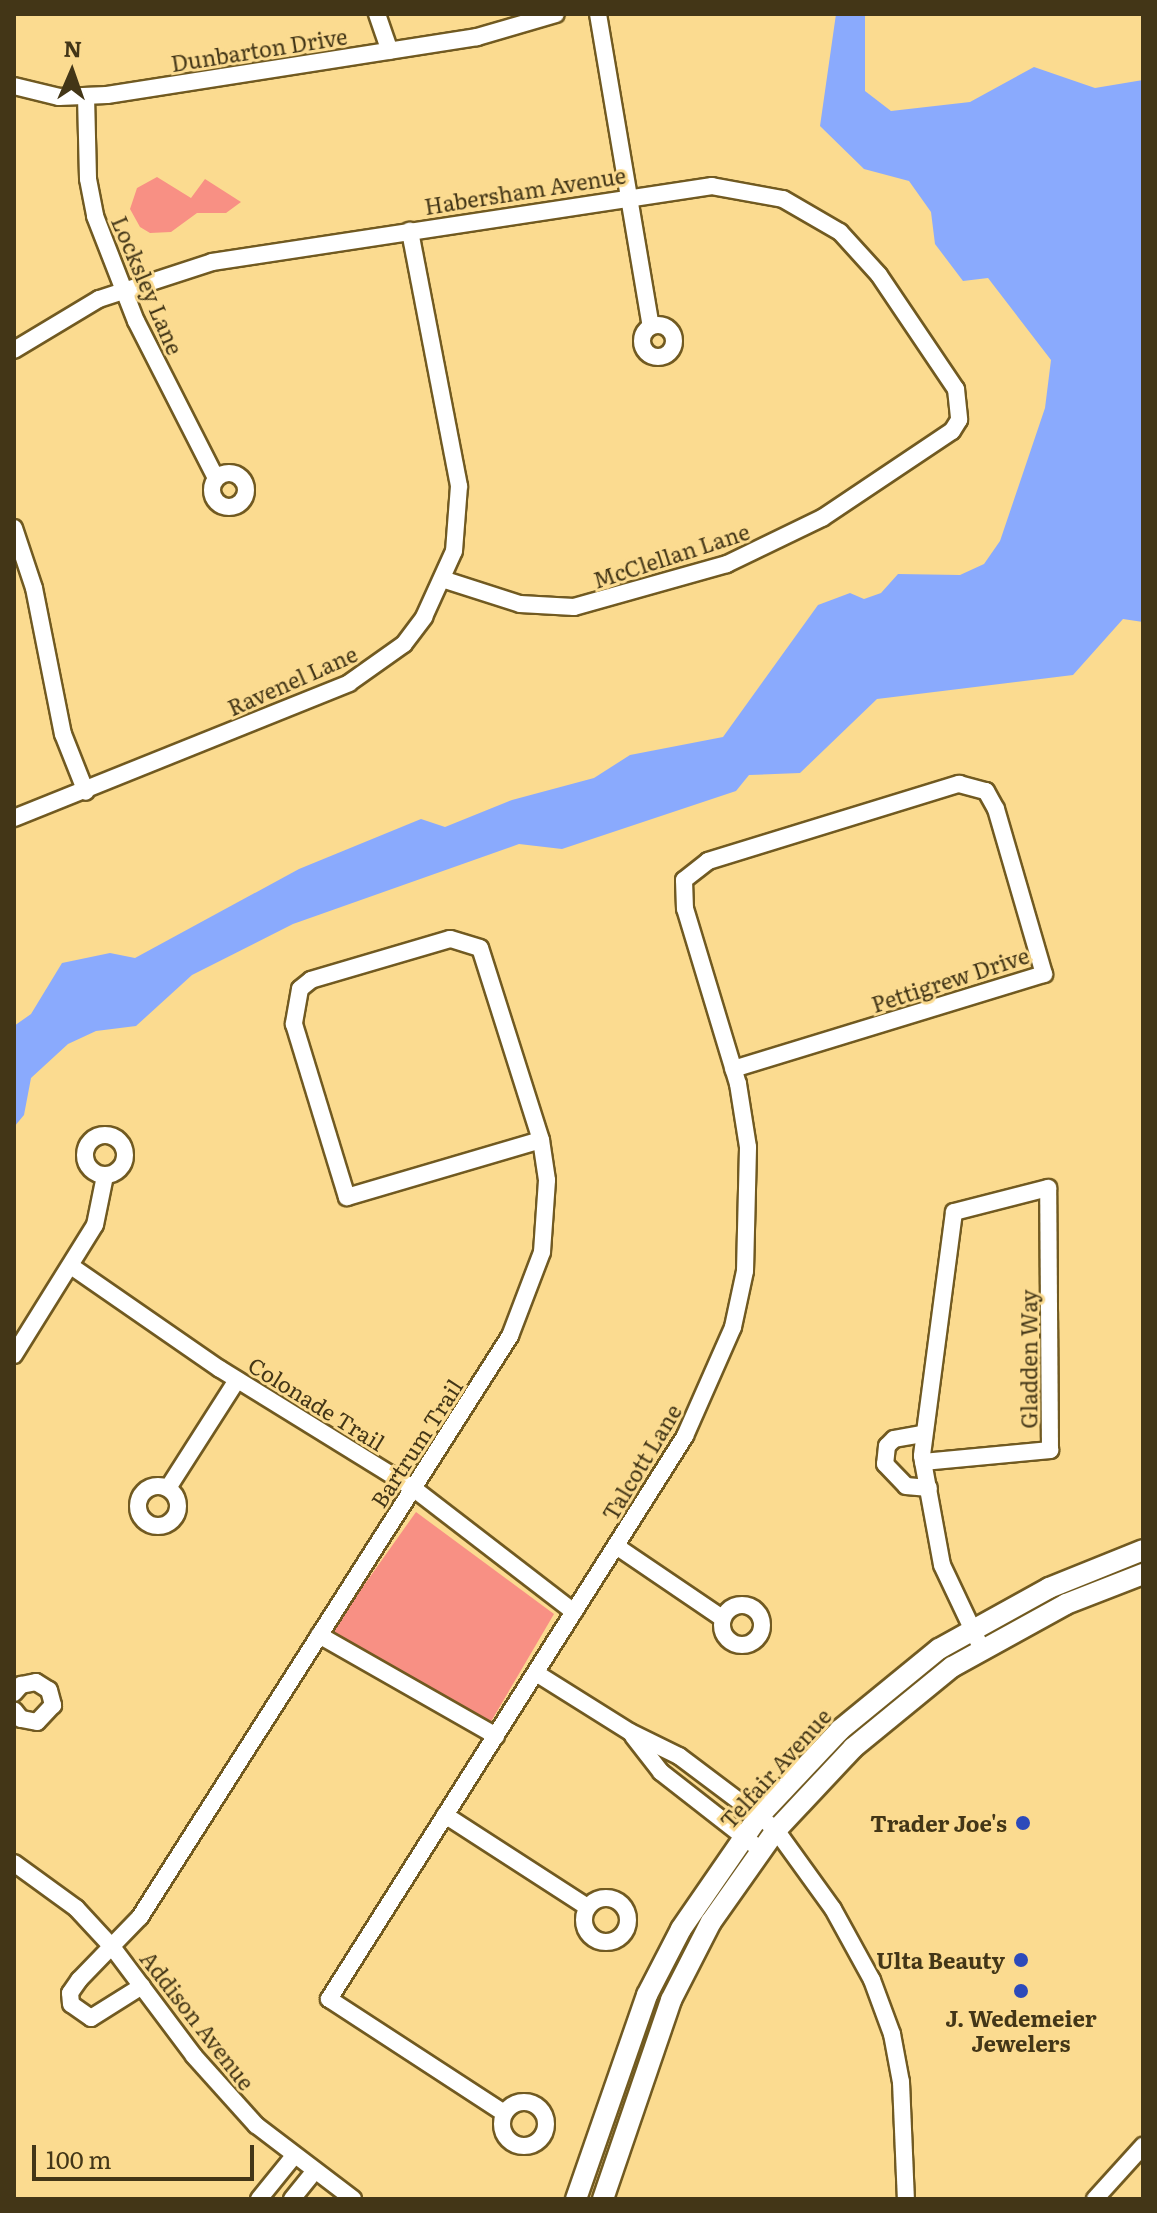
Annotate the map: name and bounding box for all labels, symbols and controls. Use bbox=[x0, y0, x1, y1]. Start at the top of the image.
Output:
street label: Dunbarton Drive bbox=[169, 22, 349, 76]
text: N bbox=[63, 31, 83, 64]
north arrow bbox=[32, 32, 112, 112]
street label: Habersham Avenue bbox=[422, 161, 628, 219]
street label: Locksley Lane bbox=[107, 212, 189, 358]
street label: McClellan Lane bbox=[589, 517, 753, 593]
street label: Ravenel Lane bbox=[223, 640, 361, 720]
street label: Pettigrew Drive bbox=[868, 941, 1032, 1017]
street label: Gladden Way bbox=[1015, 1289, 1041, 1429]
street label: Colonade Trail bbox=[244, 1351, 390, 1455]
street label: Bartrum Trail bbox=[365, 1374, 467, 1512]
street label: Talcott Lane bbox=[596, 1399, 686, 1525]
street label: Telfair Avenue bbox=[714, 1702, 836, 1834]
place label: Trader Joe's bbox=[870, 1810, 1007, 1836]
marker: Trader Joe's bbox=[1014, 1814, 1032, 1832]
street label: Addison Avenue bbox=[136, 1945, 260, 2095]
place label: Ulta Beauty bbox=[876, 1947, 1005, 1973]
marker: Ulta Beauty bbox=[1012, 1951, 1030, 1969]
marker: J. Wedemeier Jewelers bbox=[1012, 1982, 1030, 2000]
place label: J. Wedemeier Jewelers bbox=[945, 2004, 1097, 2056]
scale bar bbox=[36, 2129, 258, 2179]
text: 100 m bbox=[46, 2141, 112, 2176]

